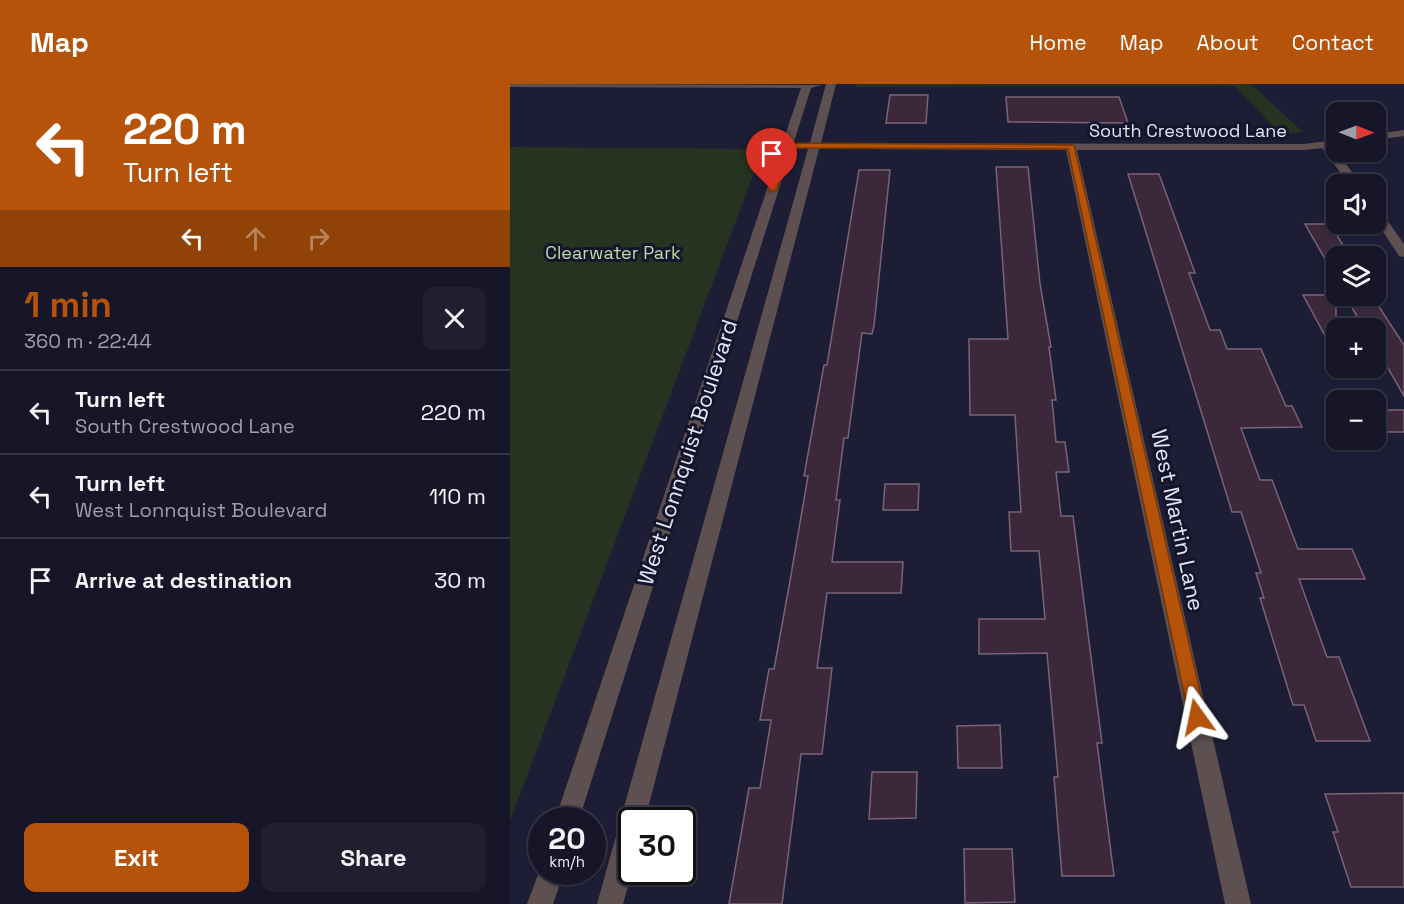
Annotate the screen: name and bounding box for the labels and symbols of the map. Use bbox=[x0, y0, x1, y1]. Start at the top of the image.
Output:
north arrow bbox=[1326, 102, 1386, 162]
street label: South Crestwood Lane bbox=[1089, 119, 1287, 142]
pin bbox=[746, 128, 797, 190]
park label: Clearwater Park bbox=[545, 241, 681, 264]
street label: West Lonnquist Boulevard bbox=[631, 316, 743, 588]
street label: West Martin Lane bbox=[1145, 427, 1211, 613]
position arrow bbox=[1165, 685, 1229, 749]
speed limit sign: 30 bbox=[618, 807, 696, 885]

